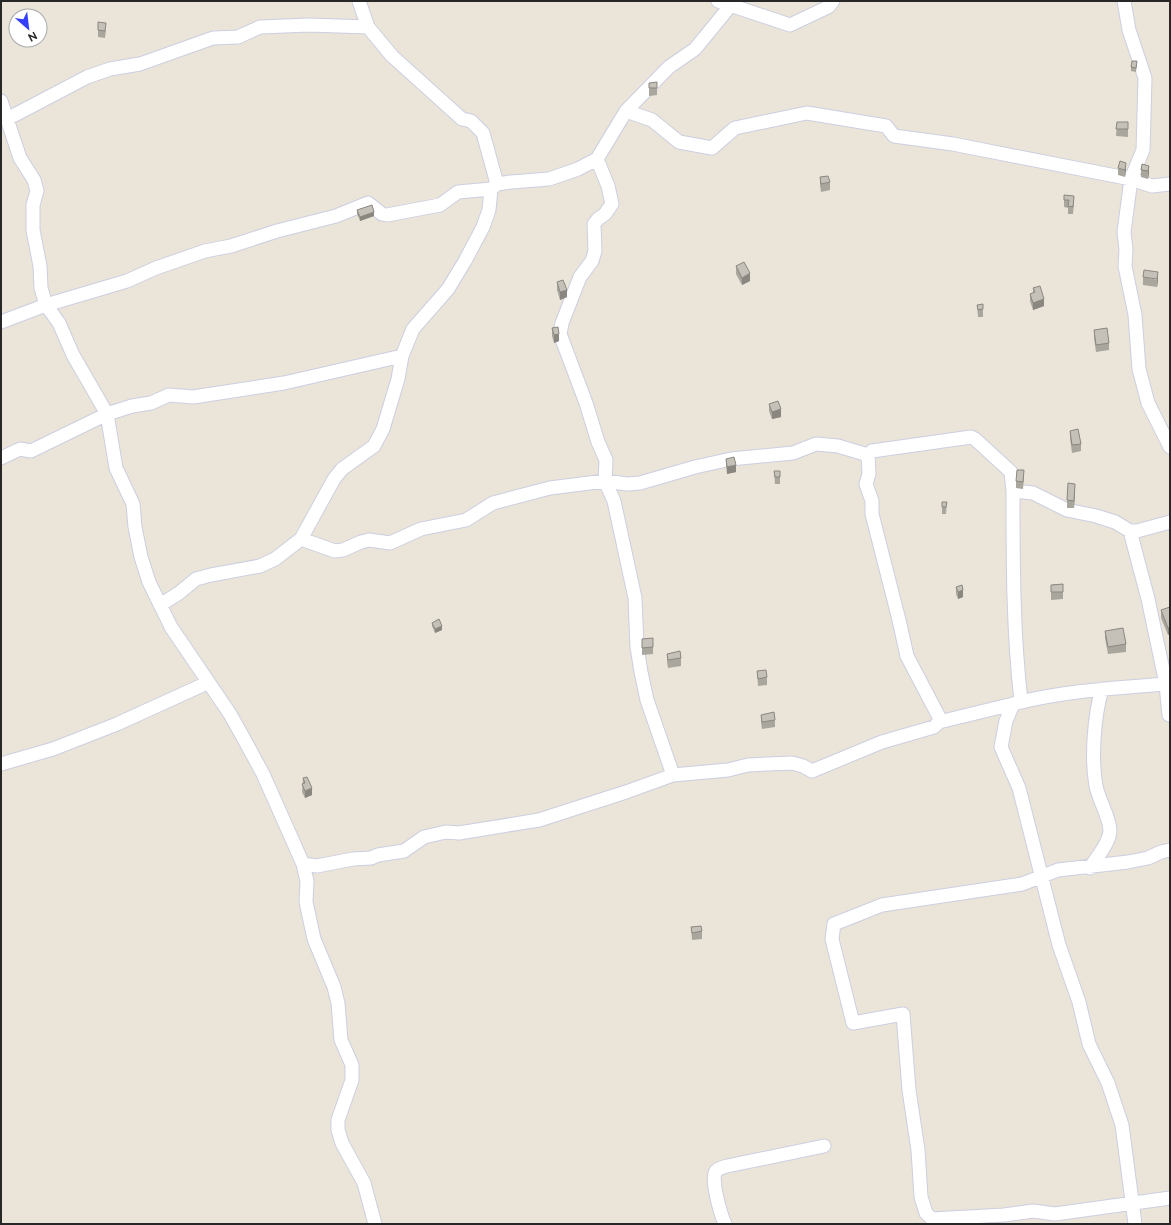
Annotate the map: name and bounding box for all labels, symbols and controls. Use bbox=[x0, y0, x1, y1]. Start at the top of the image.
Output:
north arrow bbox=[8, 8, 48, 48]
text: N bbox=[26, 29, 39, 44]

